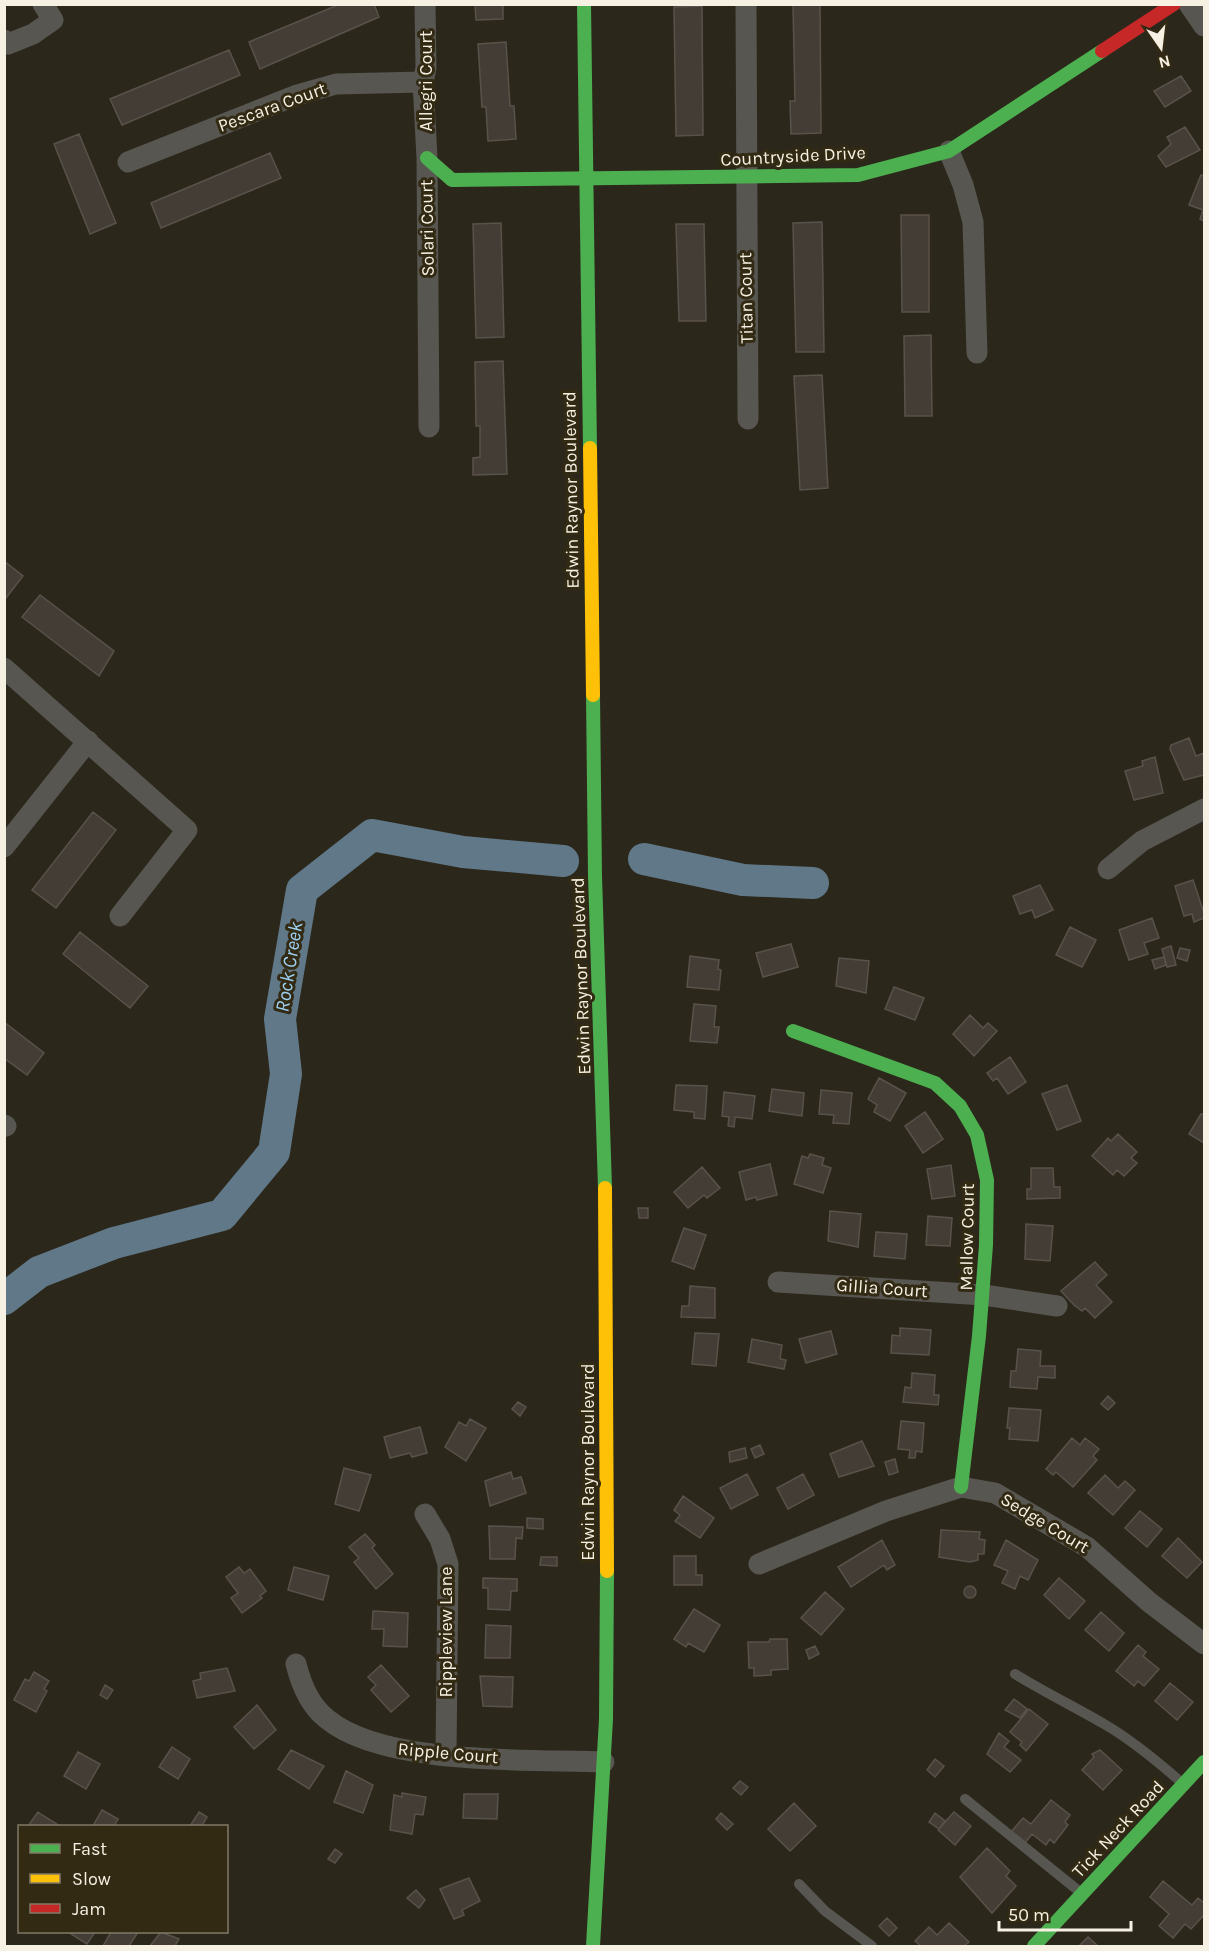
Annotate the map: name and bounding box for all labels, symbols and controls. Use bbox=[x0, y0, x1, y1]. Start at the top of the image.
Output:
north arrow bbox=[1131, 18, 1191, 78]
street label: Allegri Court bbox=[415, 30, 437, 132]
text: N bbox=[1157, 51, 1172, 73]
street label: Pescara Court bbox=[215, 77, 329, 137]
street label: Countryside Drive bbox=[720, 141, 866, 171]
street label: Solari Court bbox=[415, 179, 439, 277]
street label: Titan Court bbox=[734, 252, 758, 344]
street label: Edwin Raynor Boulevard bbox=[558, 391, 584, 589]
street label: Edwin Raynor Boulevard bbox=[567, 877, 595, 1075]
water label: Rock Creek bbox=[271, 919, 308, 1014]
street label: Mallow Court bbox=[955, 1183, 979, 1291]
street label: Gillia Court bbox=[836, 1274, 929, 1302]
street label: Edwin Raynor Boulevard bbox=[577, 1363, 599, 1561]
street label: Sedge Court bbox=[997, 1488, 1094, 1558]
street label: Rippleview Lane bbox=[435, 1566, 457, 1698]
street label: Ripple Court bbox=[397, 1738, 500, 1768]
street label: Tick Neck Road bbox=[1067, 1776, 1169, 1882]
legend bbox=[18, 1825, 228, 1933]
text: Fast bbox=[72, 1838, 107, 1860]
text: Slow bbox=[72, 1868, 111, 1890]
scale bar bbox=[999, 1894, 1131, 1932]
text: Jam bbox=[72, 1898, 106, 1920]
text: 50 m bbox=[1008, 1904, 1050, 1926]

